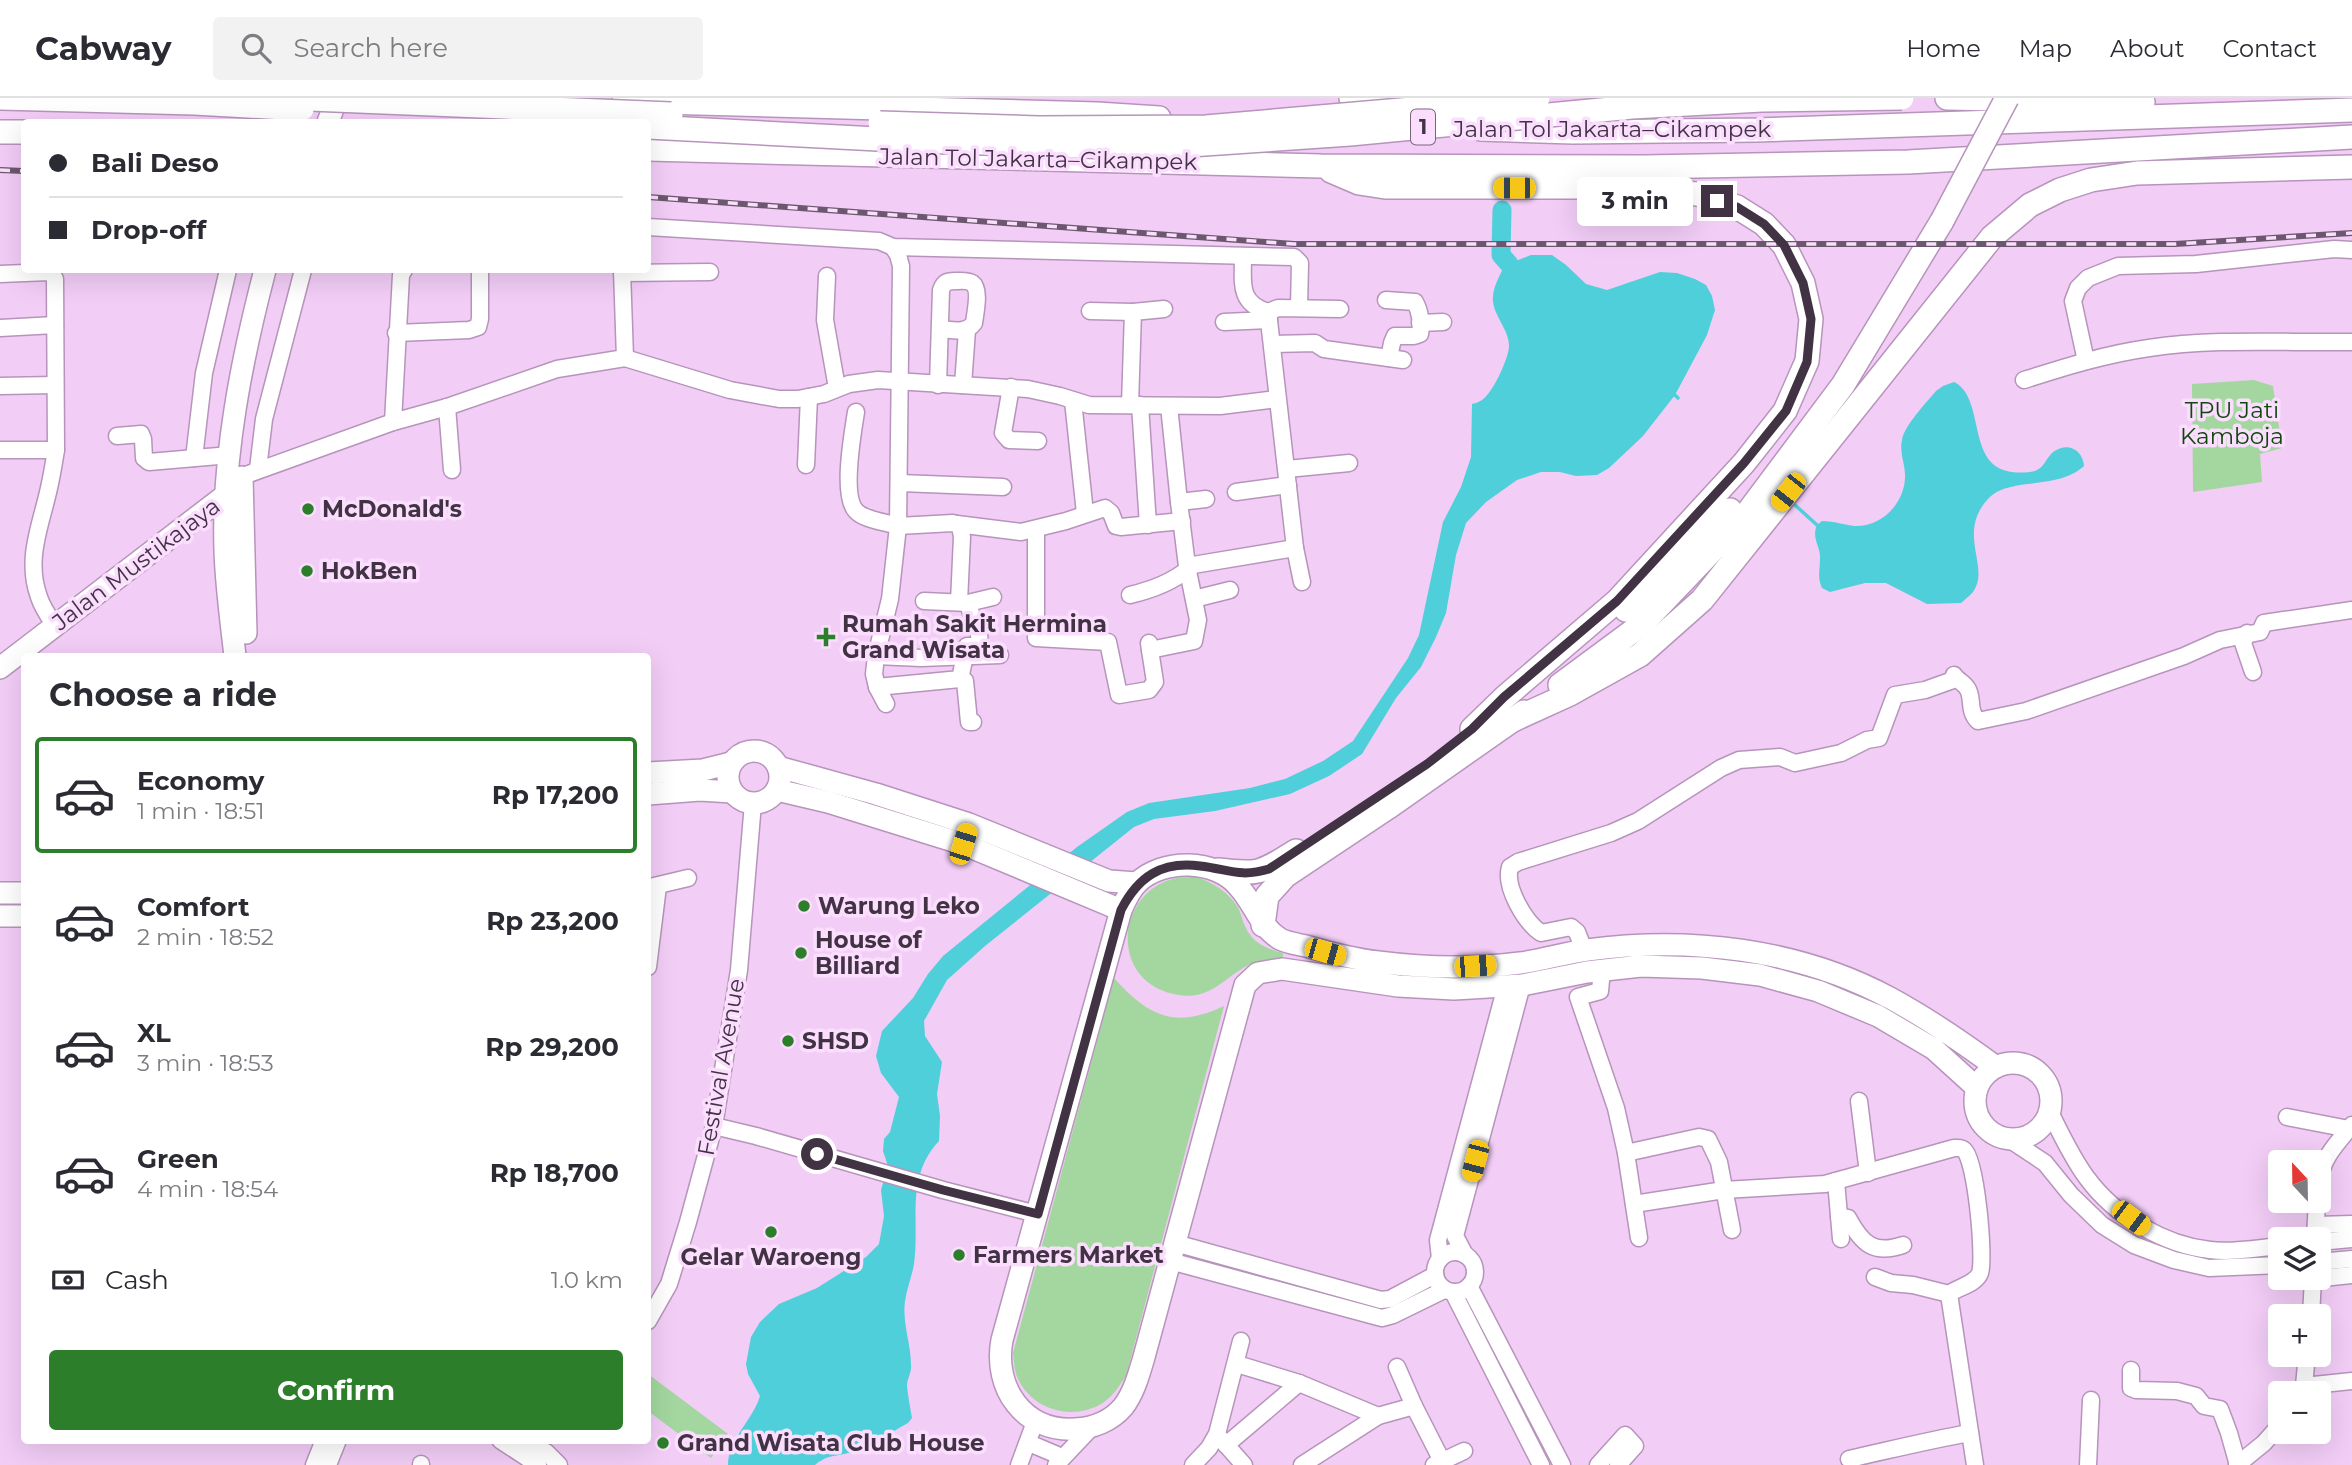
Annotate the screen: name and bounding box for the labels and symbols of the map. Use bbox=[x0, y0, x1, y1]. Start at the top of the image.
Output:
road number: 1 bbox=[1411, 110, 1435, 144]
street label: Jalan Tol Jakarta–Cikampek bbox=[1452, 115, 1771, 143]
street label: Jalan Tol Jakarta–Cikampek bbox=[878, 142, 1198, 176]
callout: 3 min bbox=[1577, 176, 1692, 226]
car bbox=[1494, 178, 1536, 199]
route end bbox=[1701, 185, 1733, 217]
park label: TPU Jati Kamboja bbox=[2180, 396, 2284, 450]
car bbox=[1767, 469, 1810, 515]
street label: Jalan Mustikajaya bbox=[46, 492, 225, 637]
place label: McDonald's bbox=[322, 495, 462, 523]
marker: McDonald's bbox=[300, 501, 316, 517]
place label: HokBen bbox=[321, 557, 418, 585]
marker: HokBen bbox=[299, 563, 315, 579]
place label: Rumah Sakit Hermina Grand Wisata bbox=[842, 610, 1107, 664]
marker: Rumah Sakit Hermina Grand Wisata bbox=[816, 627, 836, 647]
car bbox=[947, 821, 980, 867]
place label: Warung Leko bbox=[818, 892, 980, 920]
marker: Warung Leko bbox=[796, 898, 812, 914]
place label: House of Billiard bbox=[815, 926, 923, 980]
car bbox=[1302, 936, 1349, 968]
marker: House of Billiard bbox=[793, 945, 809, 961]
car bbox=[1454, 954, 1497, 978]
street label: Festival Avenue bbox=[692, 976, 750, 1158]
place label: SHSD bbox=[802, 1027, 869, 1055]
marker: SHSD bbox=[780, 1033, 796, 1049]
route start bbox=[801, 1138, 833, 1170]
car bbox=[1460, 1138, 1491, 1184]
north arrow bbox=[2268, 1150, 2331, 1213]
car bbox=[2108, 1197, 2155, 1239]
marker: Gelar Waroeng bbox=[763, 1224, 779, 1240]
place label: Farmers Market bbox=[973, 1241, 1164, 1269]
place label: Gelar Waroeng bbox=[681, 1243, 861, 1271]
marker: Farmers Market bbox=[951, 1247, 967, 1263]
place label: Grand Wisata Club House bbox=[677, 1429, 985, 1457]
marker: Grand Wisata Club House bbox=[655, 1435, 671, 1451]

